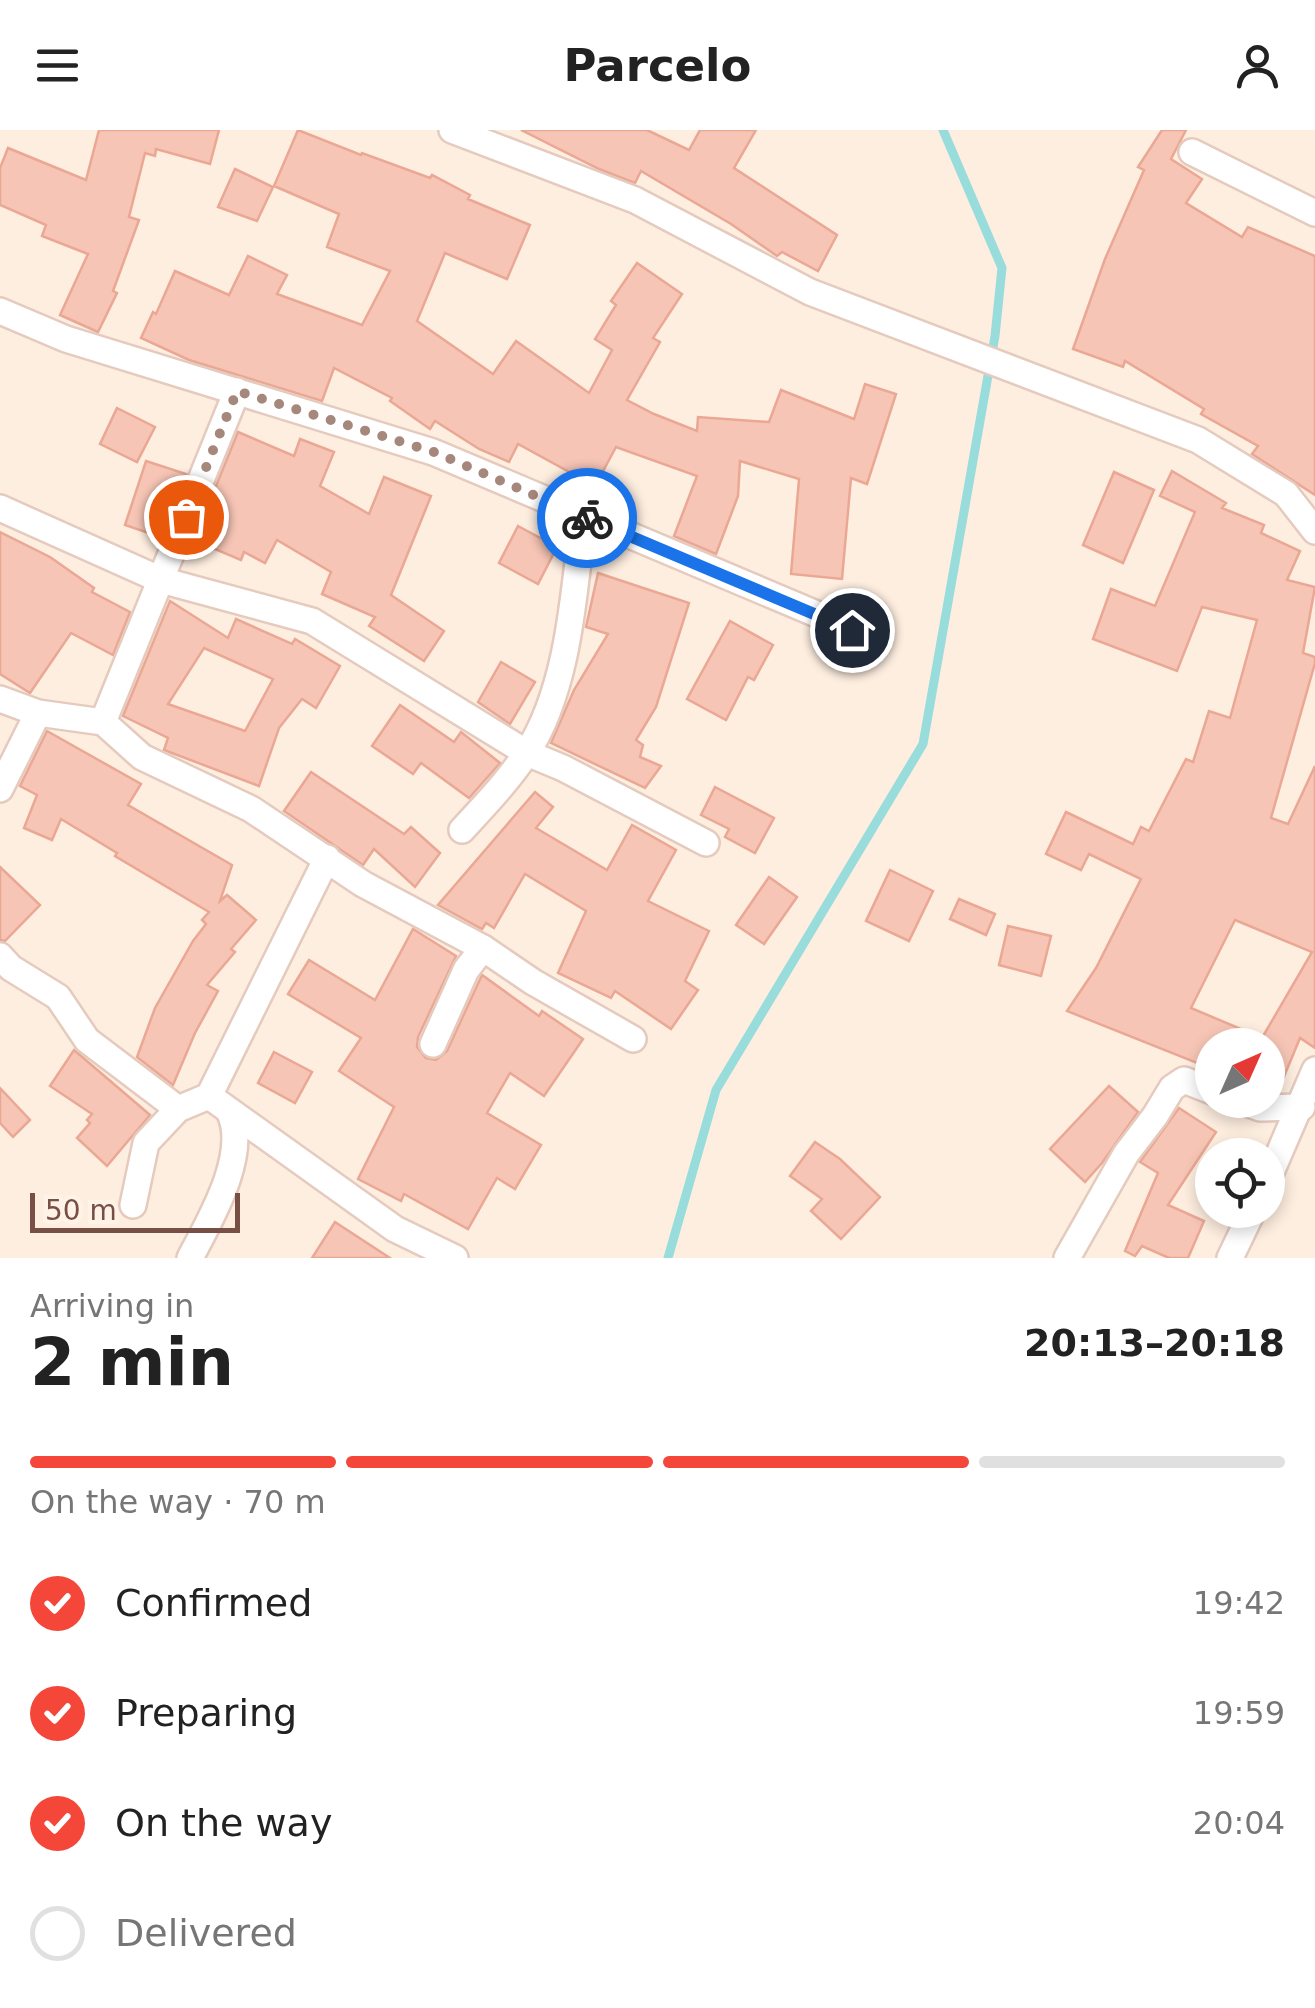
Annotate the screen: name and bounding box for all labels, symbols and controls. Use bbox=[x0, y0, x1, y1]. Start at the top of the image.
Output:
icon: menu bbox=[30, 38, 85, 93]
icon: person bbox=[1230, 38, 1285, 93]
text: Parcelo bbox=[564, 39, 751, 92]
courier bbox=[537, 468, 637, 568]
pin bbox=[144, 475, 229, 560]
icon: bag bbox=[159, 490, 214, 545]
icon: bike bbox=[560, 491, 615, 546]
pin bbox=[810, 588, 895, 673]
icon: home bbox=[825, 603, 880, 658]
north arrow bbox=[1195, 1028, 1285, 1118]
map controls bbox=[1195, 1028, 1285, 1228]
button: locate bbox=[1195, 1138, 1285, 1228]
scale bar bbox=[30, 1188, 240, 1232]
text: 50 m bbox=[45, 1194, 117, 1227]
text: Arriving in bbox=[30, 1287, 194, 1325]
text: 20:13–20:18 bbox=[1024, 1321, 1285, 1365]
text: 2 min bbox=[30, 1325, 234, 1400]
text: On the way · 70 m bbox=[30, 1483, 326, 1521]
icon: check bbox=[30, 1576, 85, 1631]
text: Confirmed bbox=[115, 1581, 312, 1625]
text: 19:42 bbox=[1193, 1584, 1285, 1622]
icon: check bbox=[30, 1686, 85, 1741]
text: Preparing bbox=[115, 1691, 297, 1735]
text: 19:59 bbox=[1193, 1694, 1285, 1732]
icon: check bbox=[30, 1796, 85, 1851]
text: On the way bbox=[115, 1801, 332, 1845]
text: 20:04 bbox=[1193, 1804, 1285, 1842]
text: Delivered bbox=[115, 1911, 297, 1955]

